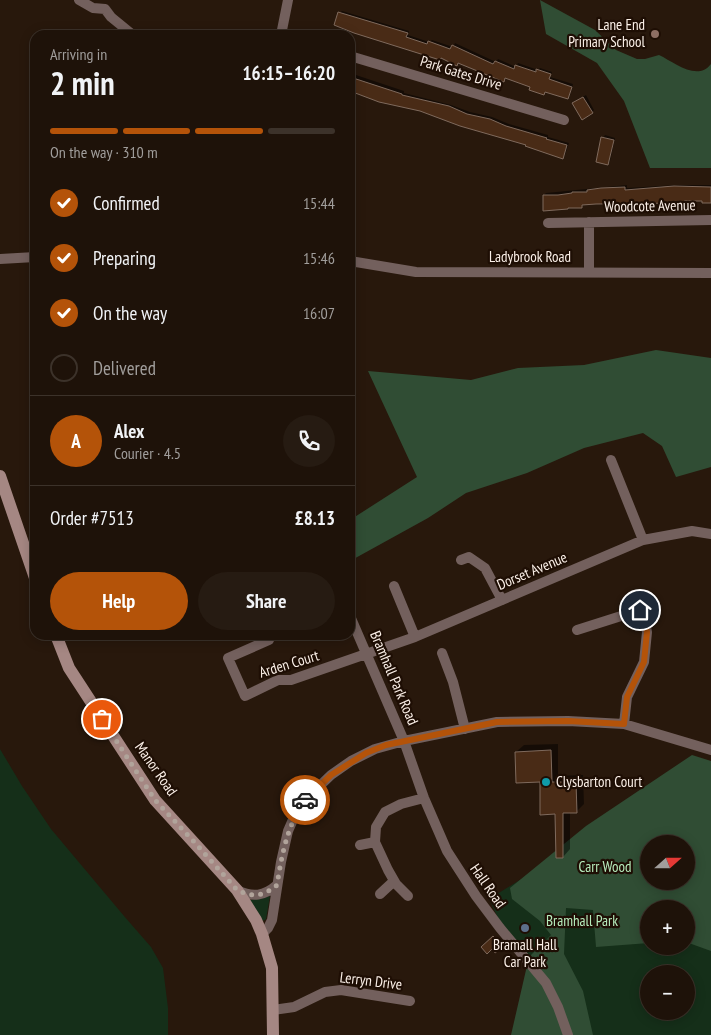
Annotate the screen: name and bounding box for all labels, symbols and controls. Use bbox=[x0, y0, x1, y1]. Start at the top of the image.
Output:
place label: Lane End Primary School bbox=[568, 15, 645, 51]
marker: Lane End Primary School bbox=[649, 28, 661, 40]
text: Arriving in bbox=[50, 44, 107, 64]
street label: Park Gates Drive bbox=[418, 51, 504, 94]
text: 16:15–16:20 bbox=[242, 61, 335, 85]
text: 2 min bbox=[50, 62, 115, 104]
text: On the way · 310 m bbox=[50, 142, 158, 162]
icon: check bbox=[50, 189, 78, 217]
text: Confirmed bbox=[93, 191, 160, 215]
text: 15:44 bbox=[303, 193, 335, 213]
street label: Woodcote Avenue bbox=[604, 195, 696, 216]
icon: check bbox=[50, 244, 78, 272]
text: Preparing bbox=[93, 246, 156, 270]
street label: Ladybrook Road bbox=[489, 247, 571, 266]
text: 15:46 bbox=[303, 248, 335, 268]
icon: check bbox=[50, 299, 78, 327]
text: On the way bbox=[93, 301, 167, 325]
text: 16:07 bbox=[303, 303, 335, 323]
text: Delivered bbox=[93, 356, 156, 380]
button: phone bbox=[283, 415, 335, 467]
text: Alex bbox=[114, 419, 144, 443]
text: A bbox=[71, 429, 81, 453]
text: Courier · 4.5 bbox=[114, 443, 181, 463]
text: Order #7513 bbox=[50, 506, 134, 530]
text: £8.13 bbox=[295, 506, 335, 530]
street label: Dorset Avenue bbox=[494, 547, 570, 594]
button: Help bbox=[50, 572, 188, 630]
button: Share bbox=[198, 572, 335, 630]
pin bbox=[619, 589, 661, 631]
icon: home bbox=[626, 596, 654, 624]
street label: Bramhall Park Road bbox=[366, 628, 423, 728]
street label: Arden Court bbox=[257, 645, 321, 682]
pin bbox=[81, 698, 123, 740]
icon: bag bbox=[88, 705, 116, 733]
street label: Manor Road bbox=[131, 738, 182, 799]
place label: Clysbarton Court bbox=[556, 772, 642, 791]
courier bbox=[280, 775, 330, 825]
marker: Clysbarton Court bbox=[540, 776, 552, 788]
icon: car bbox=[291, 786, 319, 814]
north arrow bbox=[640, 835, 695, 890]
map controls bbox=[640, 835, 695, 1020]
park label: Carr Wood bbox=[579, 857, 631, 876]
street label: Hall Road bbox=[466, 860, 510, 912]
button: + bbox=[640, 900, 695, 955]
park label: Bramhall Park bbox=[546, 911, 618, 930]
marker: Bramall Hall Car Park bbox=[519, 922, 531, 934]
place label: Bramall Hall Car Park bbox=[493, 935, 558, 971]
button: − bbox=[640, 965, 695, 1020]
street label: Lerryn Drive bbox=[339, 967, 403, 994]

